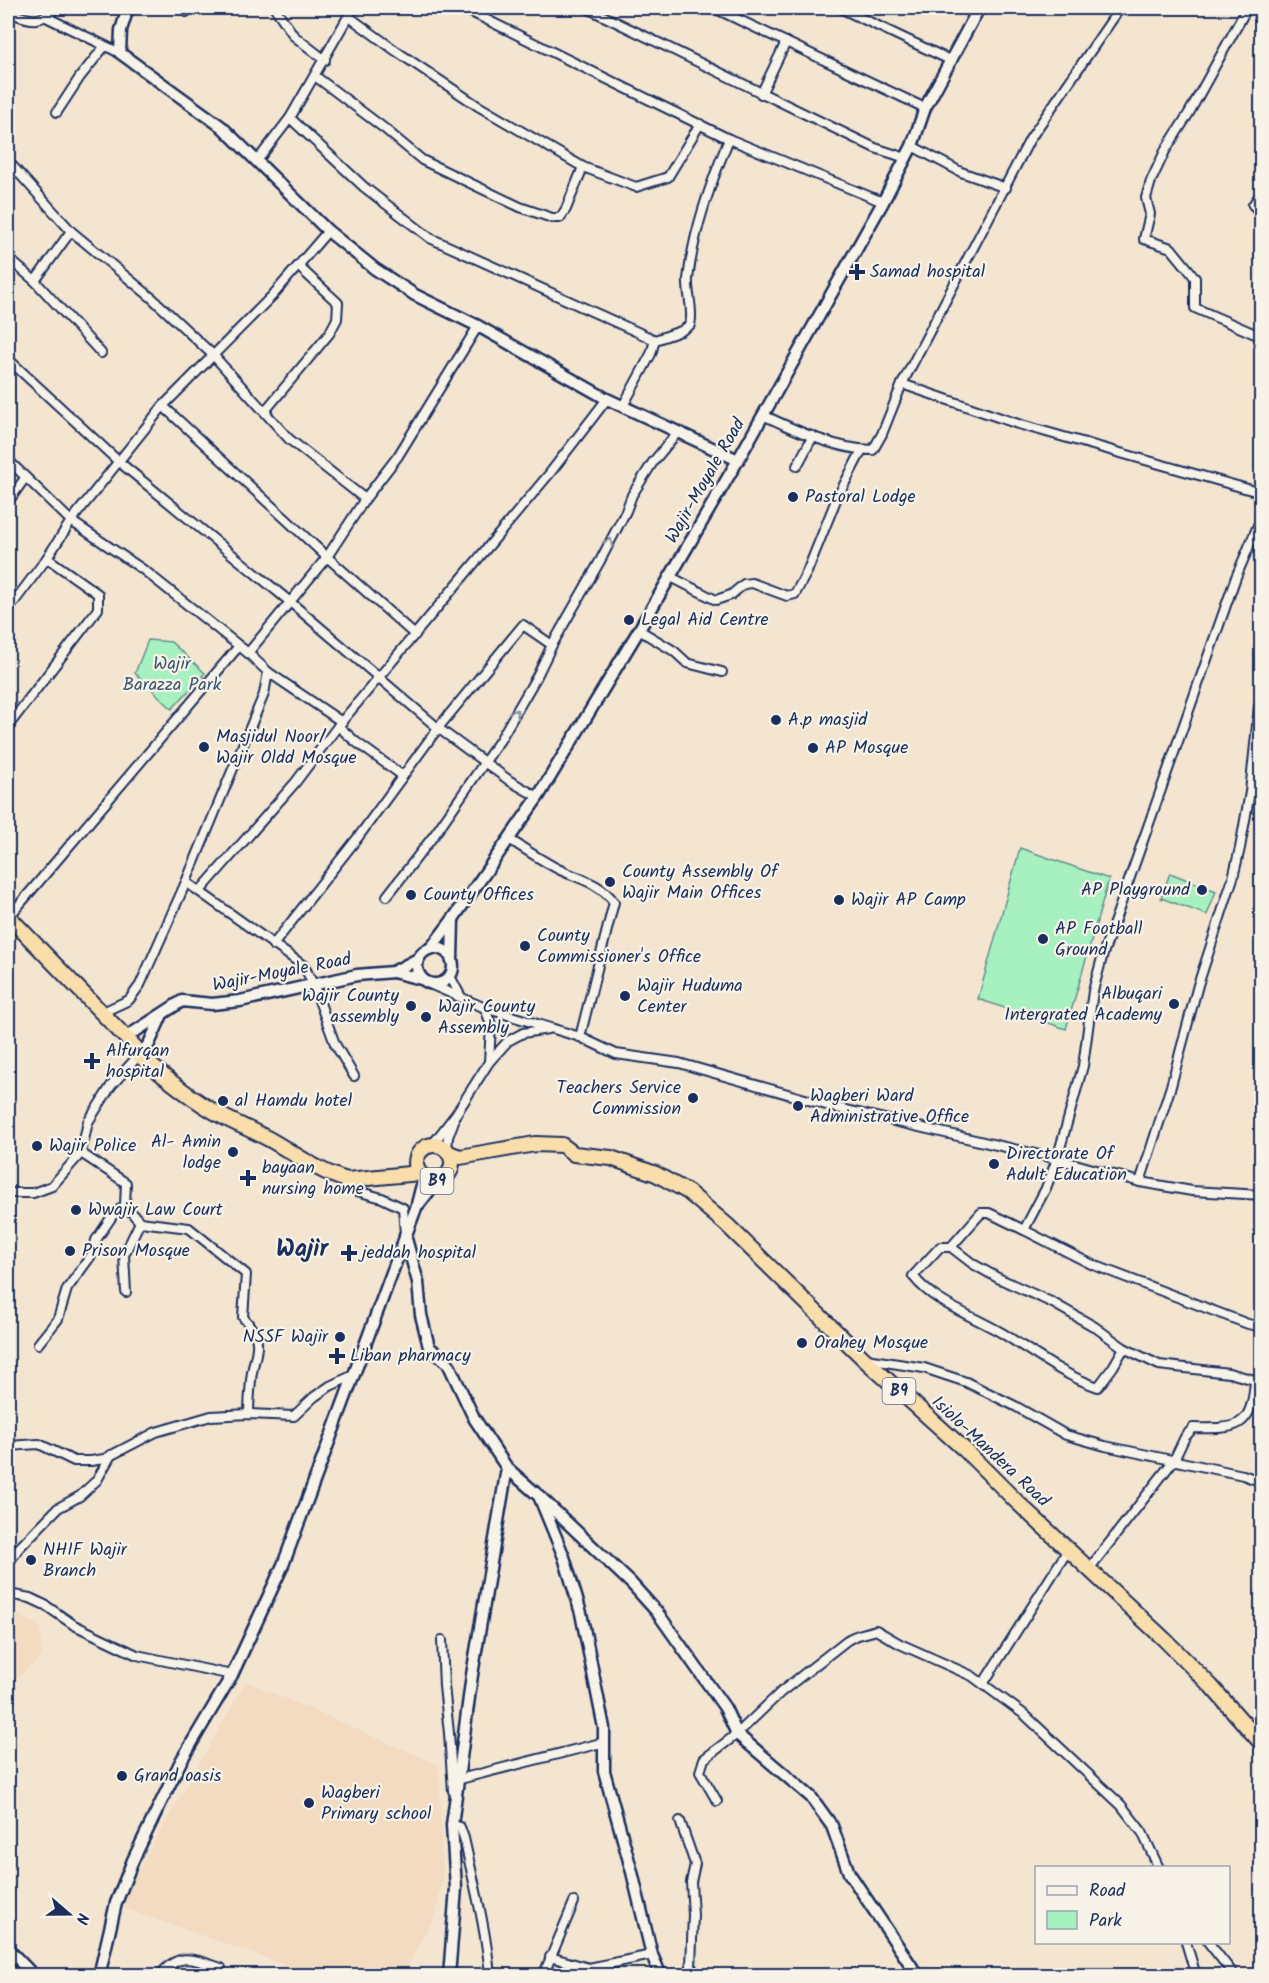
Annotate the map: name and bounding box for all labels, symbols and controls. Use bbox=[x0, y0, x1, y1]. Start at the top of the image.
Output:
place label: Samad hospital bbox=[870, 258, 986, 287]
marker: Samad hospital bbox=[848, 263, 866, 281]
street label: Wajir-Moyale Road bbox=[658, 412, 754, 549]
place label: Pastoral Lodge bbox=[805, 483, 916, 512]
marker: Pastoral Lodge bbox=[786, 490, 800, 504]
one-way arrow bbox=[602, 538, 614, 549]
place label: Legal Aid Centre bbox=[641, 606, 768, 635]
marker: Legal Aid Centre bbox=[622, 613, 636, 627]
park label: Wajir Barazza Park bbox=[123, 650, 222, 700]
place label: A.p masjid bbox=[788, 706, 868, 735]
one-way arrow bbox=[508, 709, 519, 719]
marker: A.p masjid bbox=[769, 713, 783, 727]
place label: Masjidul Noor/ Wajir Oldd Mosque bbox=[216, 723, 357, 773]
place label: AP Mosque bbox=[825, 734, 908, 763]
marker: Masjidul Noor/ Wajir Oldd Mosque bbox=[197, 740, 211, 754]
marker: AP Mosque bbox=[806, 741, 820, 755]
place label: County Assembly Of Wajir Main Offices bbox=[622, 858, 780, 908]
marker: County Assembly Of Wajir Main Offices bbox=[603, 875, 617, 889]
place label: AP Playground bbox=[1081, 876, 1191, 905]
place label: County Offices bbox=[423, 881, 534, 910]
marker: AP Playground bbox=[1195, 883, 1209, 897]
place label: Wajir AP Camp bbox=[851, 886, 966, 915]
marker: County Offices bbox=[404, 888, 418, 902]
marker: Wajir AP Camp bbox=[832, 893, 846, 907]
place label: AP Football Ground bbox=[1055, 915, 1143, 965]
place label: County Commissioner's Office bbox=[537, 922, 701, 972]
marker: AP Football Ground bbox=[1036, 932, 1050, 946]
marker: County Commissioner's Office bbox=[518, 939, 532, 953]
street label: Wajir-Moyale Road bbox=[210, 945, 355, 1001]
place label: Wajir Huduma Center bbox=[637, 972, 743, 1022]
place label: Albuqari Intergrated Academy bbox=[1004, 980, 1163, 1030]
place label: Wajir County assembly bbox=[302, 982, 400, 1032]
marker: Wajir Huduma Center bbox=[618, 989, 632, 1003]
place label: Wajir County Assembly bbox=[438, 993, 536, 1043]
marker: Albuqari Intergrated Academy bbox=[1167, 997, 1181, 1011]
marker: Wajir County assembly bbox=[404, 999, 418, 1013]
marker: Wajir County Assembly bbox=[419, 1010, 433, 1024]
place label: Alfurqan hospital bbox=[106, 1037, 169, 1087]
marker: Alfurqan hospital bbox=[83, 1052, 101, 1070]
place label: Teachers Service Commission bbox=[557, 1074, 681, 1124]
place label: Wagberi Ward Administrative Office bbox=[810, 1082, 969, 1132]
place label: al Hamdu hotel bbox=[235, 1087, 353, 1116]
marker: Teachers Service Commission bbox=[686, 1091, 700, 1105]
marker: al Hamdu hotel bbox=[216, 1094, 230, 1108]
marker: Wagberi Ward Administrative Office bbox=[791, 1099, 805, 1113]
place label: Al- Amin lodge bbox=[151, 1128, 221, 1178]
place label: Wajir Police bbox=[49, 1132, 136, 1161]
marker: Wajir Police bbox=[30, 1139, 44, 1153]
place label: Directorate Of Adult Education bbox=[1006, 1140, 1127, 1190]
marker: Al- Amin lodge bbox=[226, 1145, 240, 1159]
place label: bayaan nursing home bbox=[262, 1154, 364, 1204]
marker: Directorate Of Adult Education bbox=[987, 1157, 1001, 1171]
road number: B9 bbox=[420, 1168, 454, 1194]
marker: bayaan nursing home bbox=[239, 1169, 257, 1187]
place label: Wwajir Law Court bbox=[88, 1196, 224, 1225]
marker: Wwajir Law Court bbox=[69, 1203, 83, 1217]
district label: Wajir bbox=[276, 1230, 329, 1269]
place label: Prison Mosque bbox=[82, 1237, 190, 1266]
place label: jeddah hospital bbox=[358, 1239, 477, 1268]
marker: Prison Mosque bbox=[63, 1244, 77, 1258]
marker: jeddah hospital bbox=[340, 1244, 358, 1262]
place label: NSSF Wajir bbox=[243, 1323, 329, 1352]
place label: Orahey Mosque bbox=[814, 1329, 928, 1358]
marker: NSSF Wajir bbox=[333, 1330, 347, 1344]
marker: Orahey Mosque bbox=[795, 1336, 809, 1350]
place label: Liban pharmacy bbox=[350, 1342, 471, 1371]
marker: Liban pharmacy bbox=[328, 1347, 346, 1365]
road number: B9 bbox=[882, 1378, 916, 1404]
street label: Isiolo-Mandera Road bbox=[924, 1389, 1057, 1516]
place label: NHIF Wajir Branch bbox=[43, 1536, 128, 1586]
marker: NHIF Wajir Branch bbox=[24, 1553, 38, 1567]
place label: Grand oasis bbox=[134, 1762, 222, 1791]
marker: Grand oasis bbox=[115, 1769, 129, 1783]
place label: Wagberi Primary school bbox=[321, 1779, 432, 1829]
marker: Wagberi Primary school bbox=[302, 1796, 316, 1810]
legend bbox=[1035, 1866, 1230, 1944]
text: Road bbox=[1089, 1877, 1126, 1906]
north arrow bbox=[39, 1884, 99, 1944]
text: Park bbox=[1089, 1907, 1122, 1936]
text: N bbox=[68, 1910, 95, 1928]

